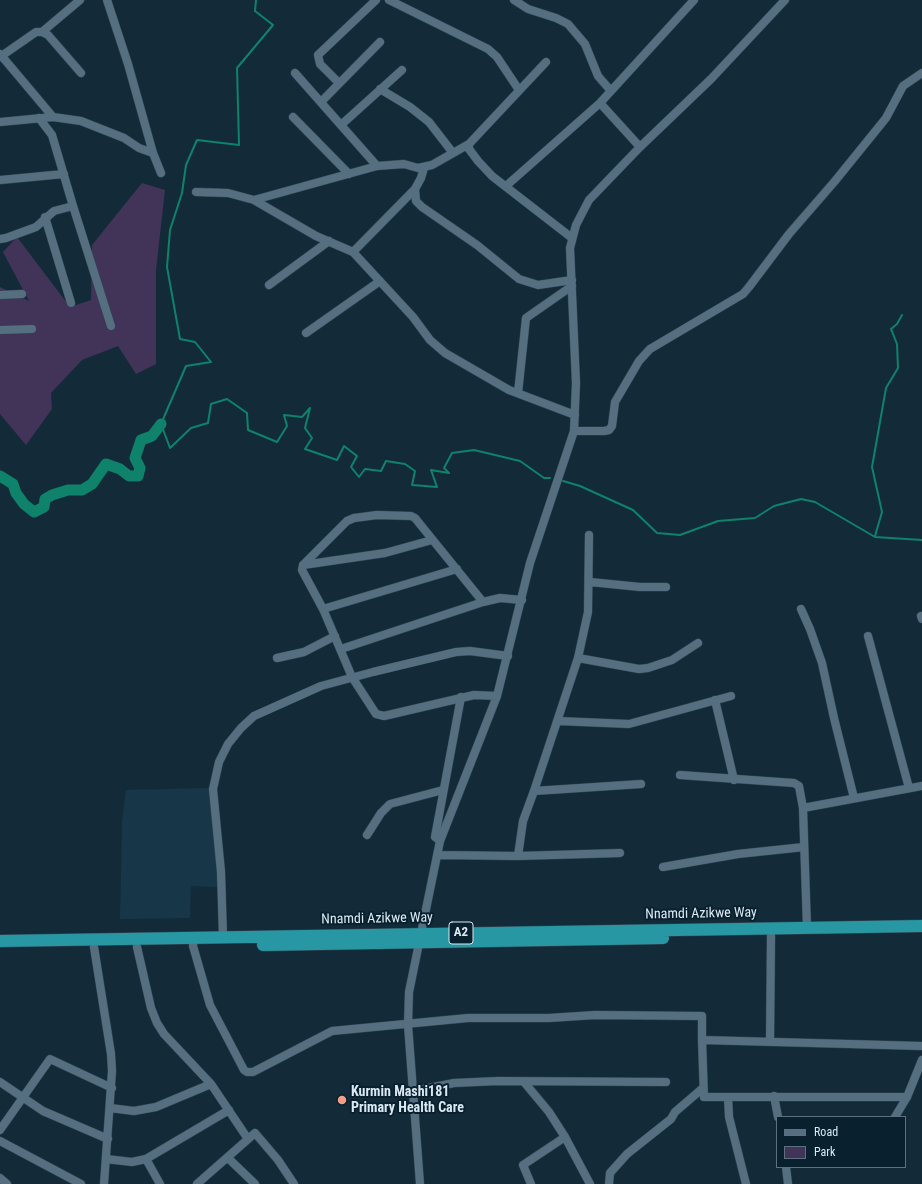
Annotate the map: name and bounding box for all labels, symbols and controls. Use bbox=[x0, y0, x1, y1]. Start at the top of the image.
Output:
street label: Nnamdi Azikwe Way bbox=[645, 905, 757, 923]
street label: Nnamdi Azikwe Way bbox=[321, 910, 433, 928]
road number: A2 bbox=[449, 922, 473, 944]
place label: Kurmin Mashi181 Primary Health Care bbox=[351, 1084, 464, 1116]
marker: Kurmin Mashi181 Primary Health Care bbox=[336, 1094, 348, 1106]
legend bbox=[776, 1116, 906, 1168]
text: Road bbox=[814, 1125, 838, 1139]
text: Park bbox=[814, 1145, 835, 1159]

